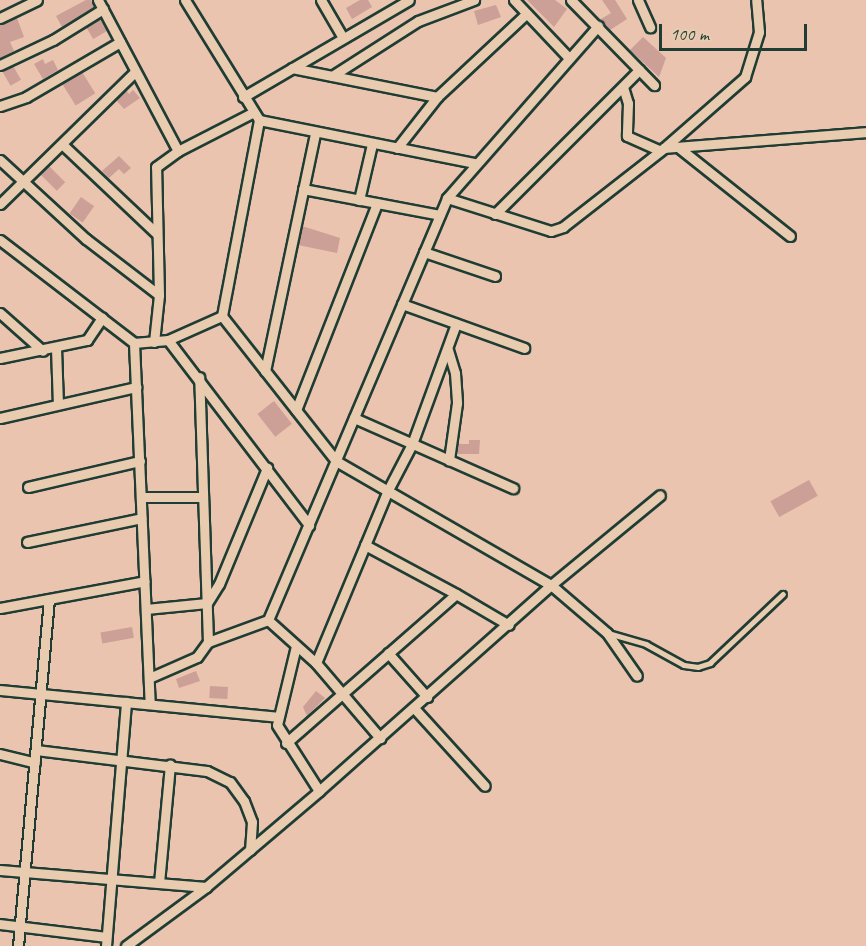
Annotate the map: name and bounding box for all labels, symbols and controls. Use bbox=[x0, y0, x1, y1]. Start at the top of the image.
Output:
scale bar bbox=[662, 12, 810, 50]
text: 100 m bbox=[670, 23, 709, 45]

